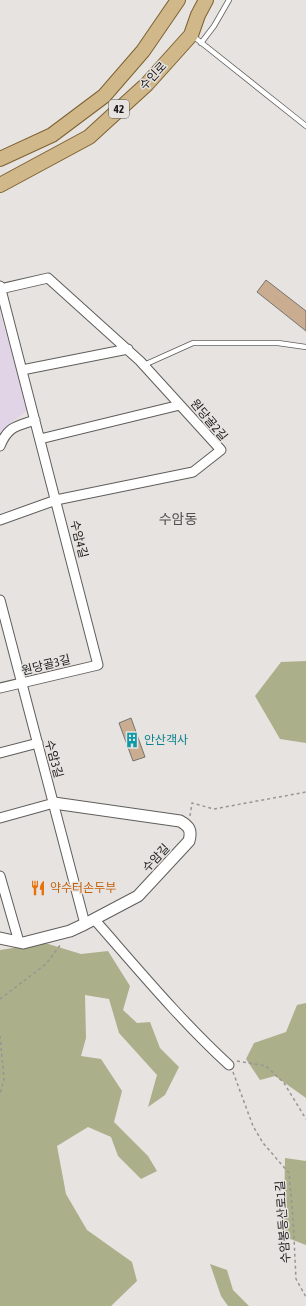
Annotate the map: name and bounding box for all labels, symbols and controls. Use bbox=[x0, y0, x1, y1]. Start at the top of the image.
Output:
street label: 수인로 bbox=[137, 59, 169, 93]
road number: 42 bbox=[109, 100, 129, 118]
street label: 원당골2길 bbox=[188, 396, 230, 444]
district label: 수암동 bbox=[159, 511, 197, 527]
street label: 수암4길 bbox=[68, 518, 90, 560]
street label: 원당골3길 bbox=[20, 652, 72, 678]
building icon: 안산객사 bbox=[123, 731, 141, 749]
place label: 안산객사 bbox=[144, 733, 188, 747]
street label: 수암3길 bbox=[42, 738, 66, 780]
street label: 수암길 bbox=[140, 841, 172, 875]
restaurant icon: 약수터손두부 bbox=[29, 879, 47, 897]
place label: 약수터손두부 bbox=[50, 881, 116, 895]
street label: 수암봉등산로1길 bbox=[273, 1180, 293, 1264]

